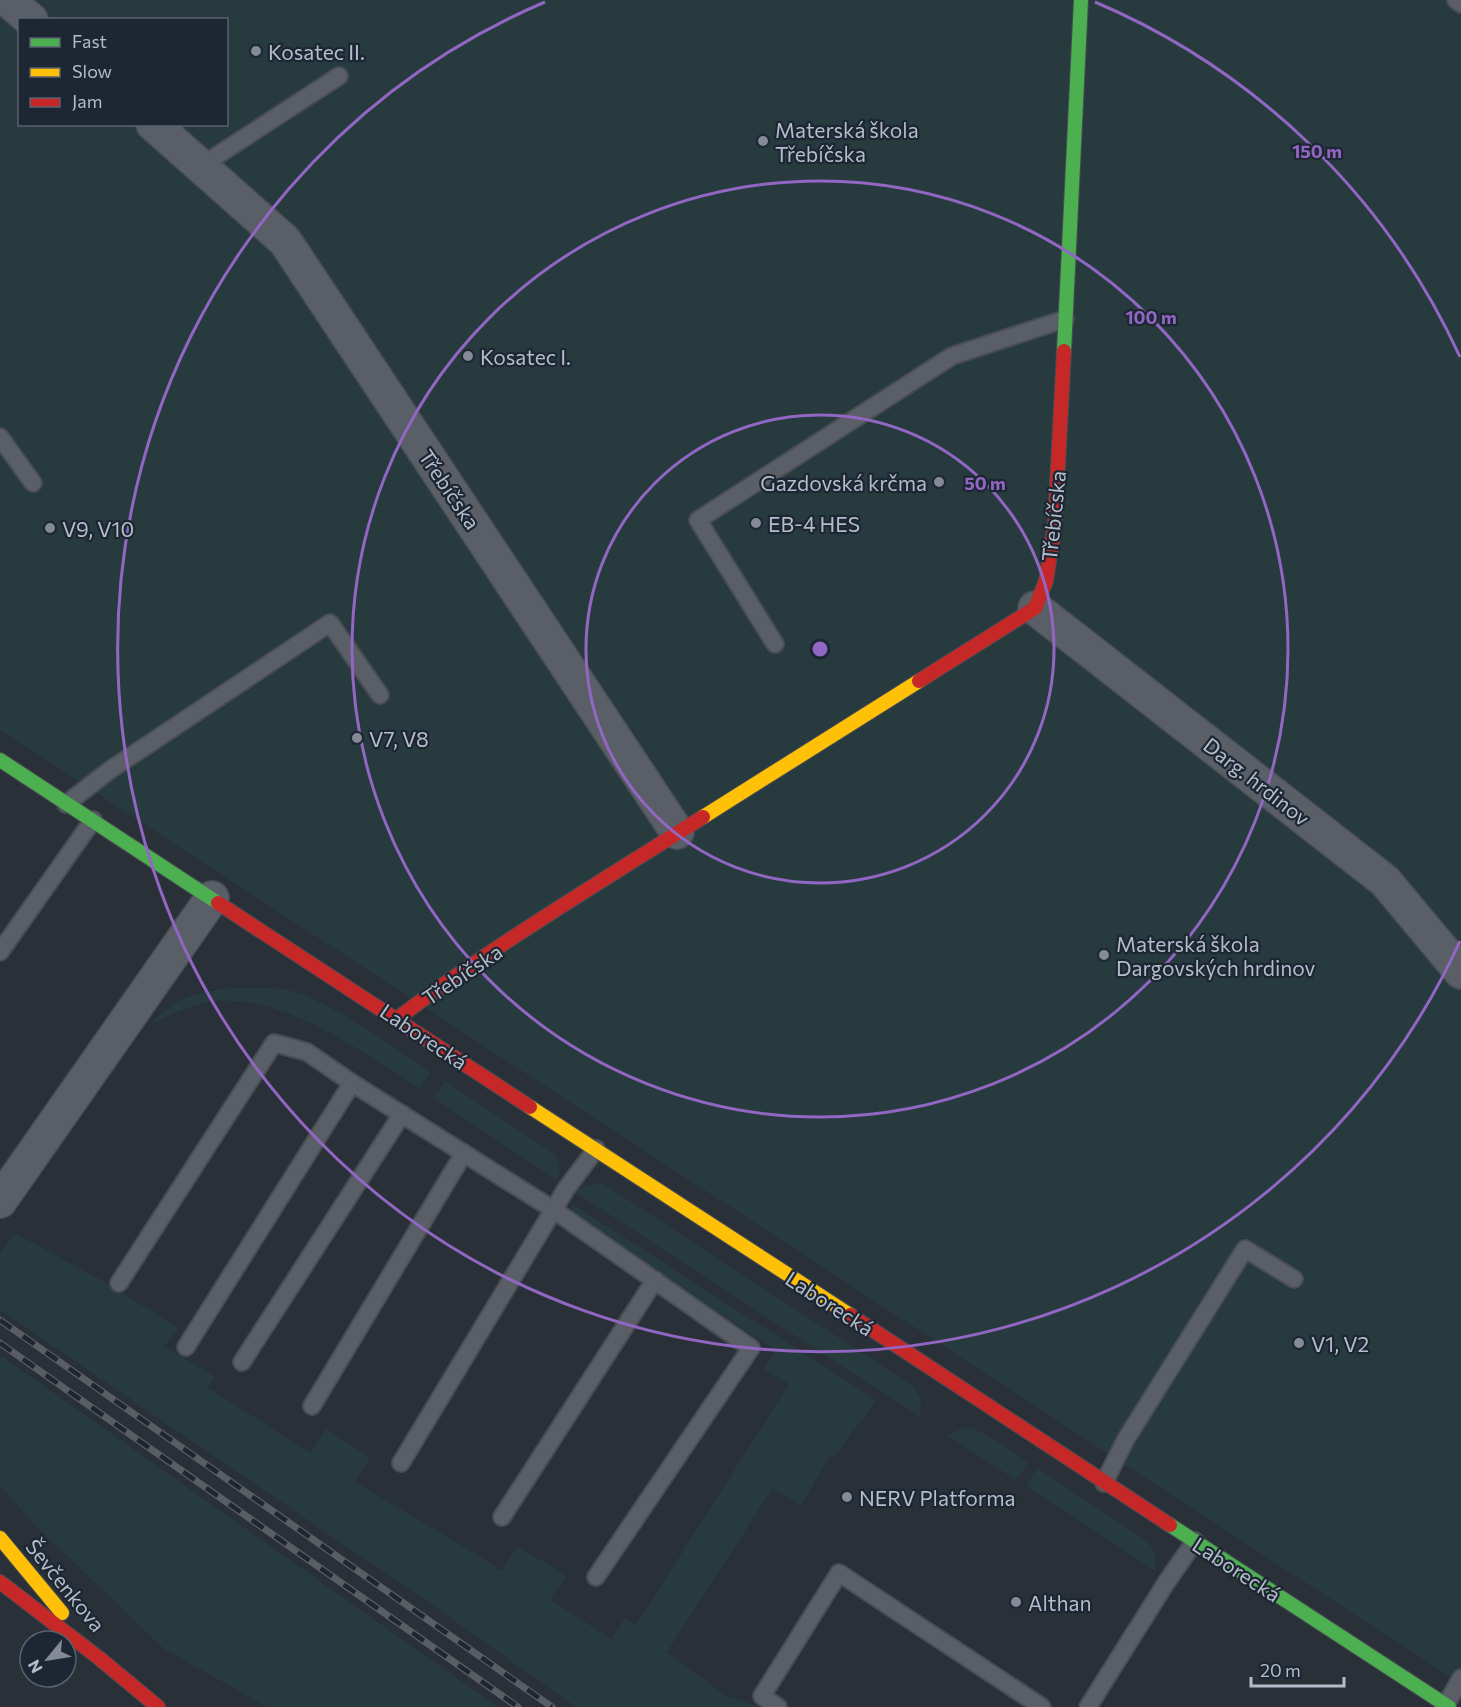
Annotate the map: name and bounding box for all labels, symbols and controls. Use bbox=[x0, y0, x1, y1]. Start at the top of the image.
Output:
legend bbox=[18, 18, 228, 126]
text: Fast bbox=[72, 30, 107, 52]
place label: Kosatec II. bbox=[268, 39, 365, 64]
marker: Kosatec II. bbox=[249, 44, 263, 58]
text: Slow bbox=[72, 60, 112, 82]
text: Jam bbox=[72, 90, 102, 112]
place label: Materská škola Třebíčska bbox=[775, 117, 919, 166]
marker: Materská škola Třebíčska bbox=[756, 134, 770, 148]
text: 150 m bbox=[1292, 140, 1342, 162]
text: 100 m bbox=[1125, 306, 1177, 328]
place label: Kosatec I. bbox=[480, 344, 571, 369]
marker: Kosatec I. bbox=[461, 349, 475, 363]
street label: Třebíčska bbox=[414, 444, 486, 534]
street label: Třebíčska bbox=[1036, 469, 1070, 563]
place label: Gazdovská krčma bbox=[760, 470, 927, 495]
text: 50 m bbox=[964, 472, 1006, 494]
marker: Gazdovská krčma bbox=[932, 475, 946, 489]
place label: EB-4 HES bbox=[768, 511, 860, 536]
place label: V9, V10 bbox=[62, 516, 134, 541]
marker: EB-4 HES bbox=[749, 516, 763, 530]
marker: V9, V10 bbox=[43, 521, 57, 535]
centre of rings bbox=[810, 639, 830, 659]
place label: V7, V8 bbox=[369, 726, 429, 751]
marker: V7, V8 bbox=[350, 731, 364, 745]
street label: Darg. hrdinov bbox=[1199, 732, 1315, 830]
place label: Materská škola Dargovských hrdinov bbox=[1116, 931, 1316, 980]
street label: Třebíčska bbox=[417, 938, 507, 1010]
marker: Materská škola Dargovských hrdinov bbox=[1097, 948, 1111, 962]
street label: Laborecká bbox=[376, 998, 472, 1074]
street label: Laborecká bbox=[781, 1265, 879, 1341]
place label: V1, V2 bbox=[1311, 1331, 1369, 1356]
marker: V1, V2 bbox=[1292, 1336, 1306, 1350]
place label: NERV Platforma bbox=[859, 1485, 1016, 1510]
marker: NERV Platforma bbox=[840, 1490, 854, 1504]
street label: Laborecká bbox=[1188, 1531, 1286, 1607]
street label: Ševčenkova bbox=[21, 1534, 111, 1636]
place label: Althan bbox=[1028, 1590, 1091, 1615]
marker: Althan bbox=[1009, 1595, 1023, 1609]
north arrow bbox=[18, 1629, 78, 1689]
scale bar bbox=[1251, 1650, 1344, 1688]
text: N bbox=[23, 1657, 46, 1677]
text: 20 m bbox=[1260, 1659, 1301, 1681]

